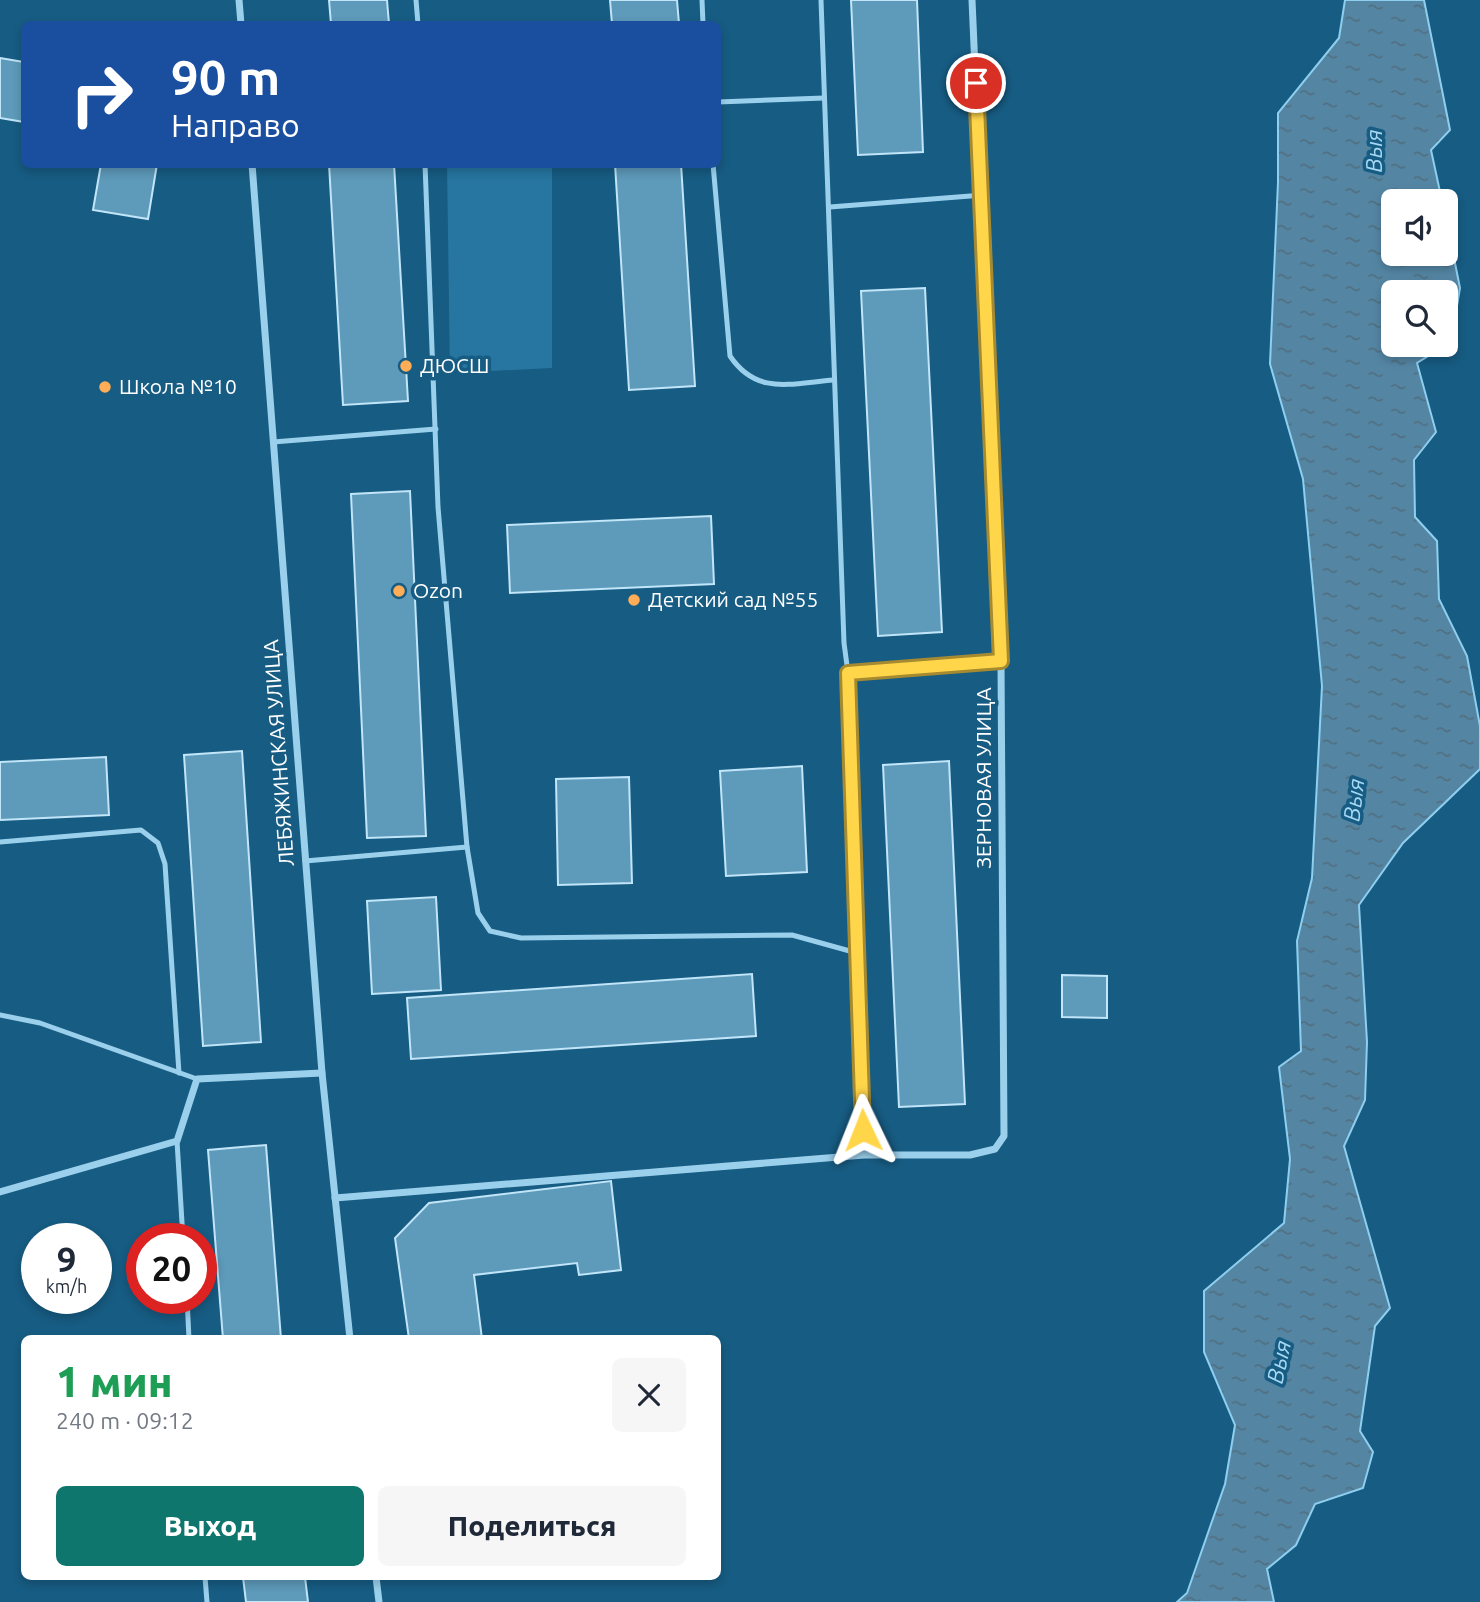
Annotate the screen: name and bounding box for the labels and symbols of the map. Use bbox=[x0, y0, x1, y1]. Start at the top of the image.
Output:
pin bbox=[946, 53, 1006, 113]
water label: Выя bbox=[1361, 129, 1386, 173]
place label: ДЮСШ bbox=[420, 353, 489, 377]
marker: ДЮСШ bbox=[398, 358, 414, 374]
place label: Школа №10 bbox=[119, 374, 237, 398]
marker: Школа №10 bbox=[97, 379, 113, 395]
place label: Ozon bbox=[413, 578, 463, 602]
marker: Ozon bbox=[391, 583, 407, 599]
place label: Детский сад №55 bbox=[648, 587, 818, 611]
marker: Детский сад №55 bbox=[626, 592, 642, 608]
street label: ЛЕБЯЖИНСКАЯ УЛИЦА bbox=[258, 639, 298, 867]
street label: ЗЕРНОВАЯ УЛИЦА bbox=[971, 687, 995, 869]
water label: Выя bbox=[1338, 777, 1369, 823]
position arrow bbox=[826, 1093, 900, 1167]
speed limit sign: 20 bbox=[126, 1223, 217, 1314]
water label: Выя bbox=[1262, 1338, 1295, 1386]

